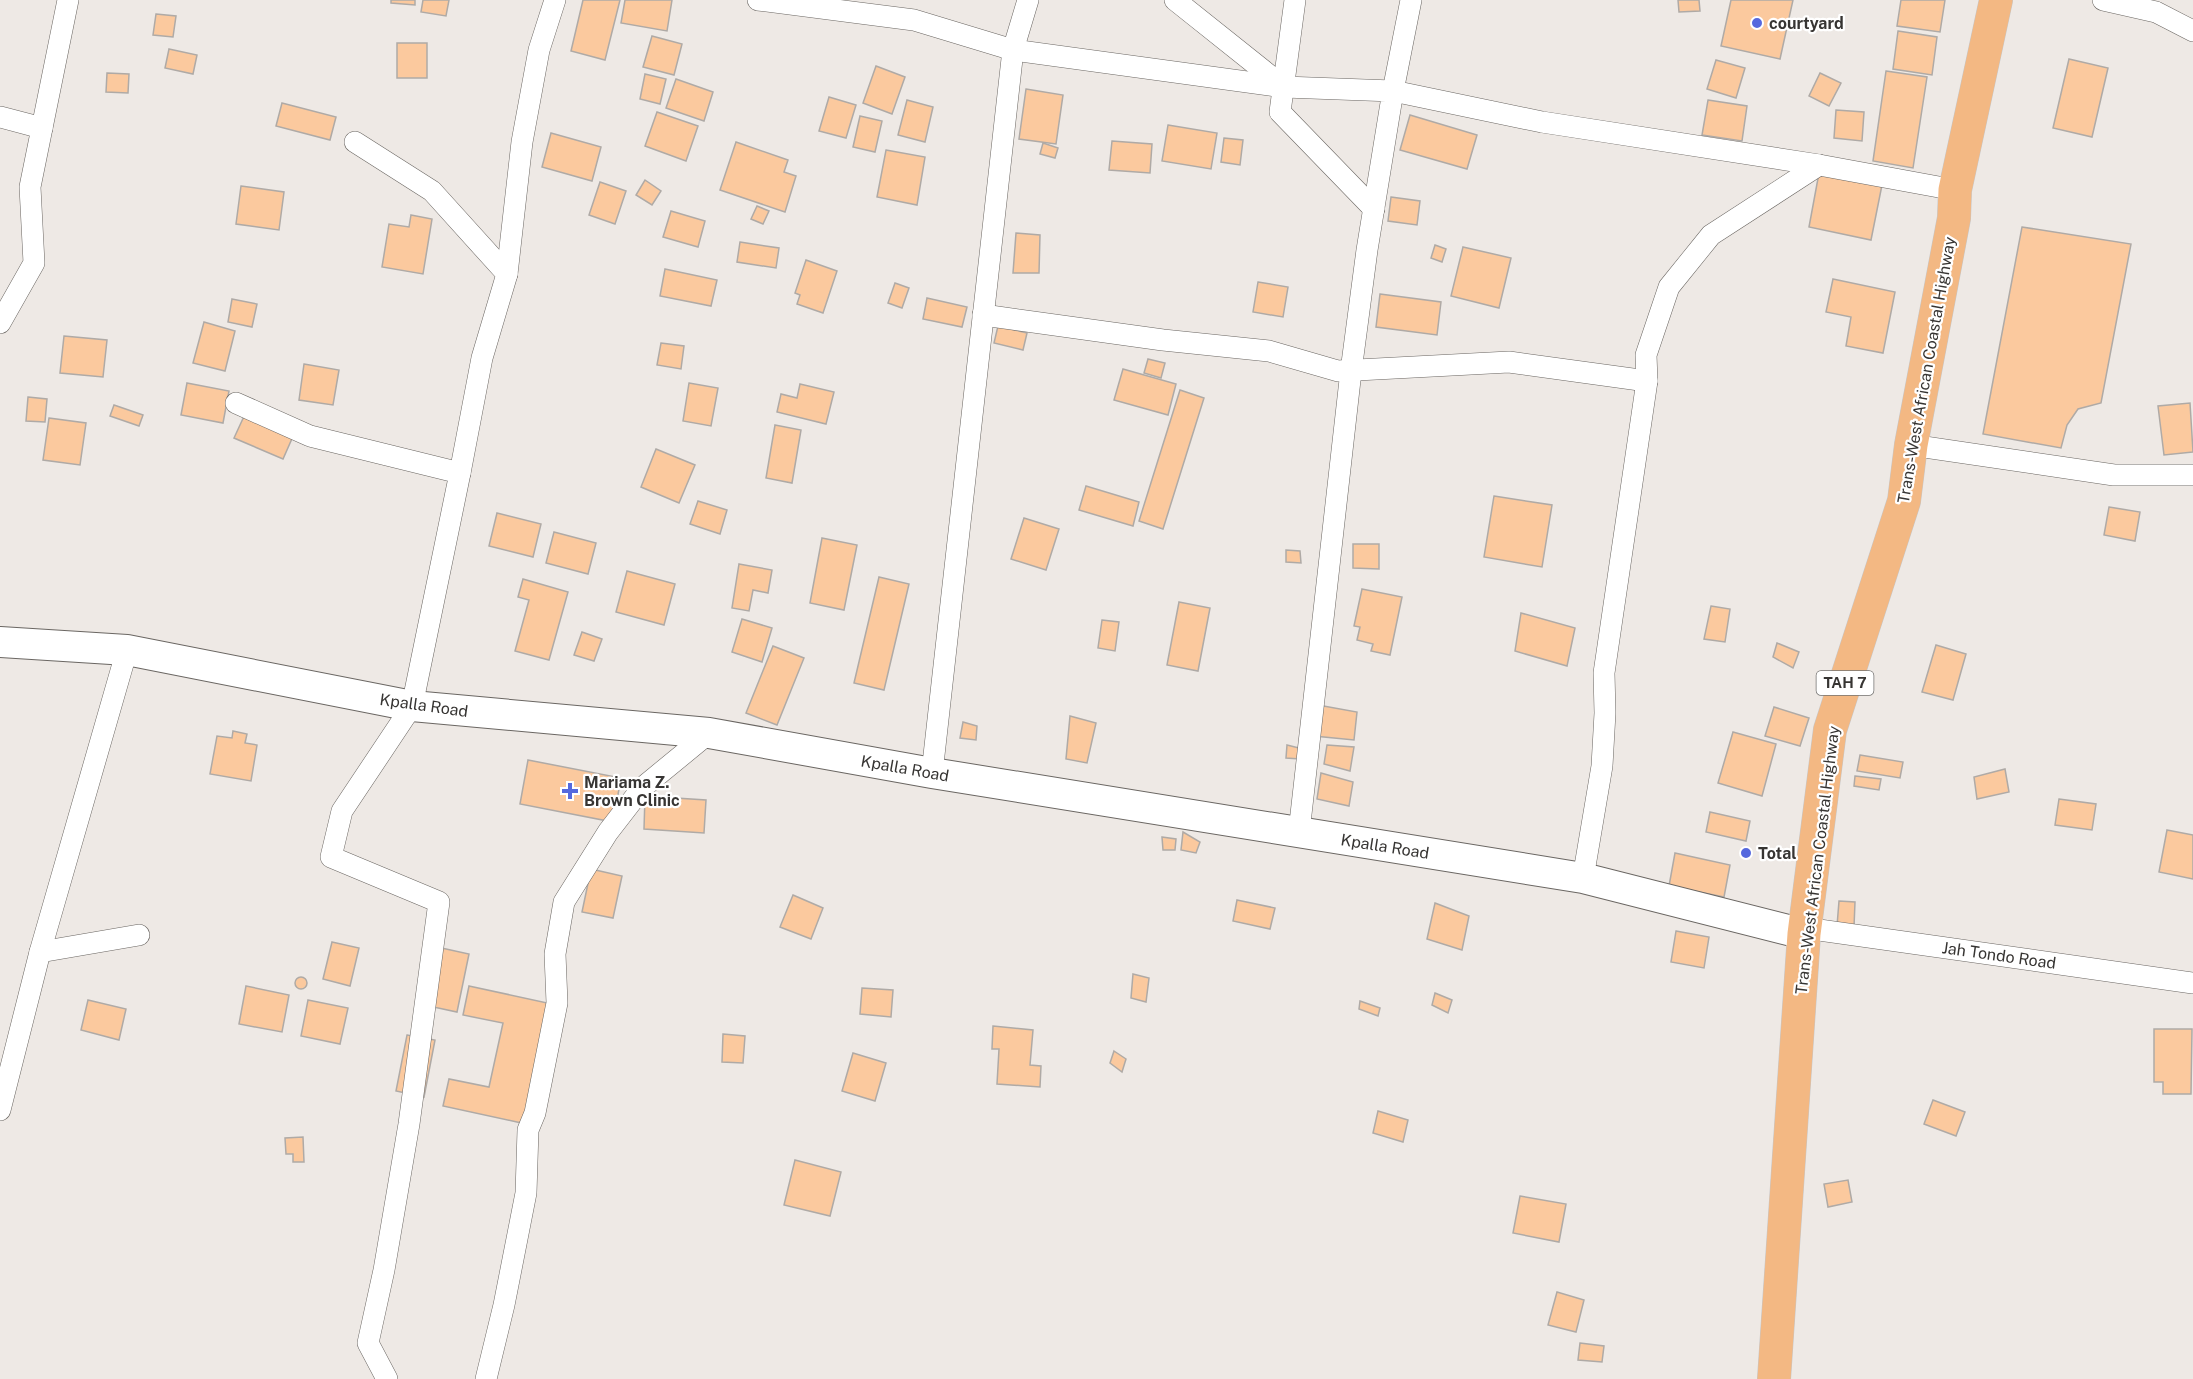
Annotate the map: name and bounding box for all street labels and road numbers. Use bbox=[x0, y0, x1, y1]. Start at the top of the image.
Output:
street label: Trans-West African Coastal Highway bbox=[1894, 235, 1959, 505]
road number: TAH 7 bbox=[1816, 671, 1874, 695]
street label: Kpalla Road bbox=[378, 690, 469, 721]
street label: Trans-West African Coastal Highway bbox=[1792, 724, 1843, 995]
street label: Kpalla Road bbox=[859, 751, 950, 786]
street label: Kpalla Road bbox=[1339, 830, 1430, 863]
street label: Jah Tondo Road bbox=[1941, 938, 2057, 973]

